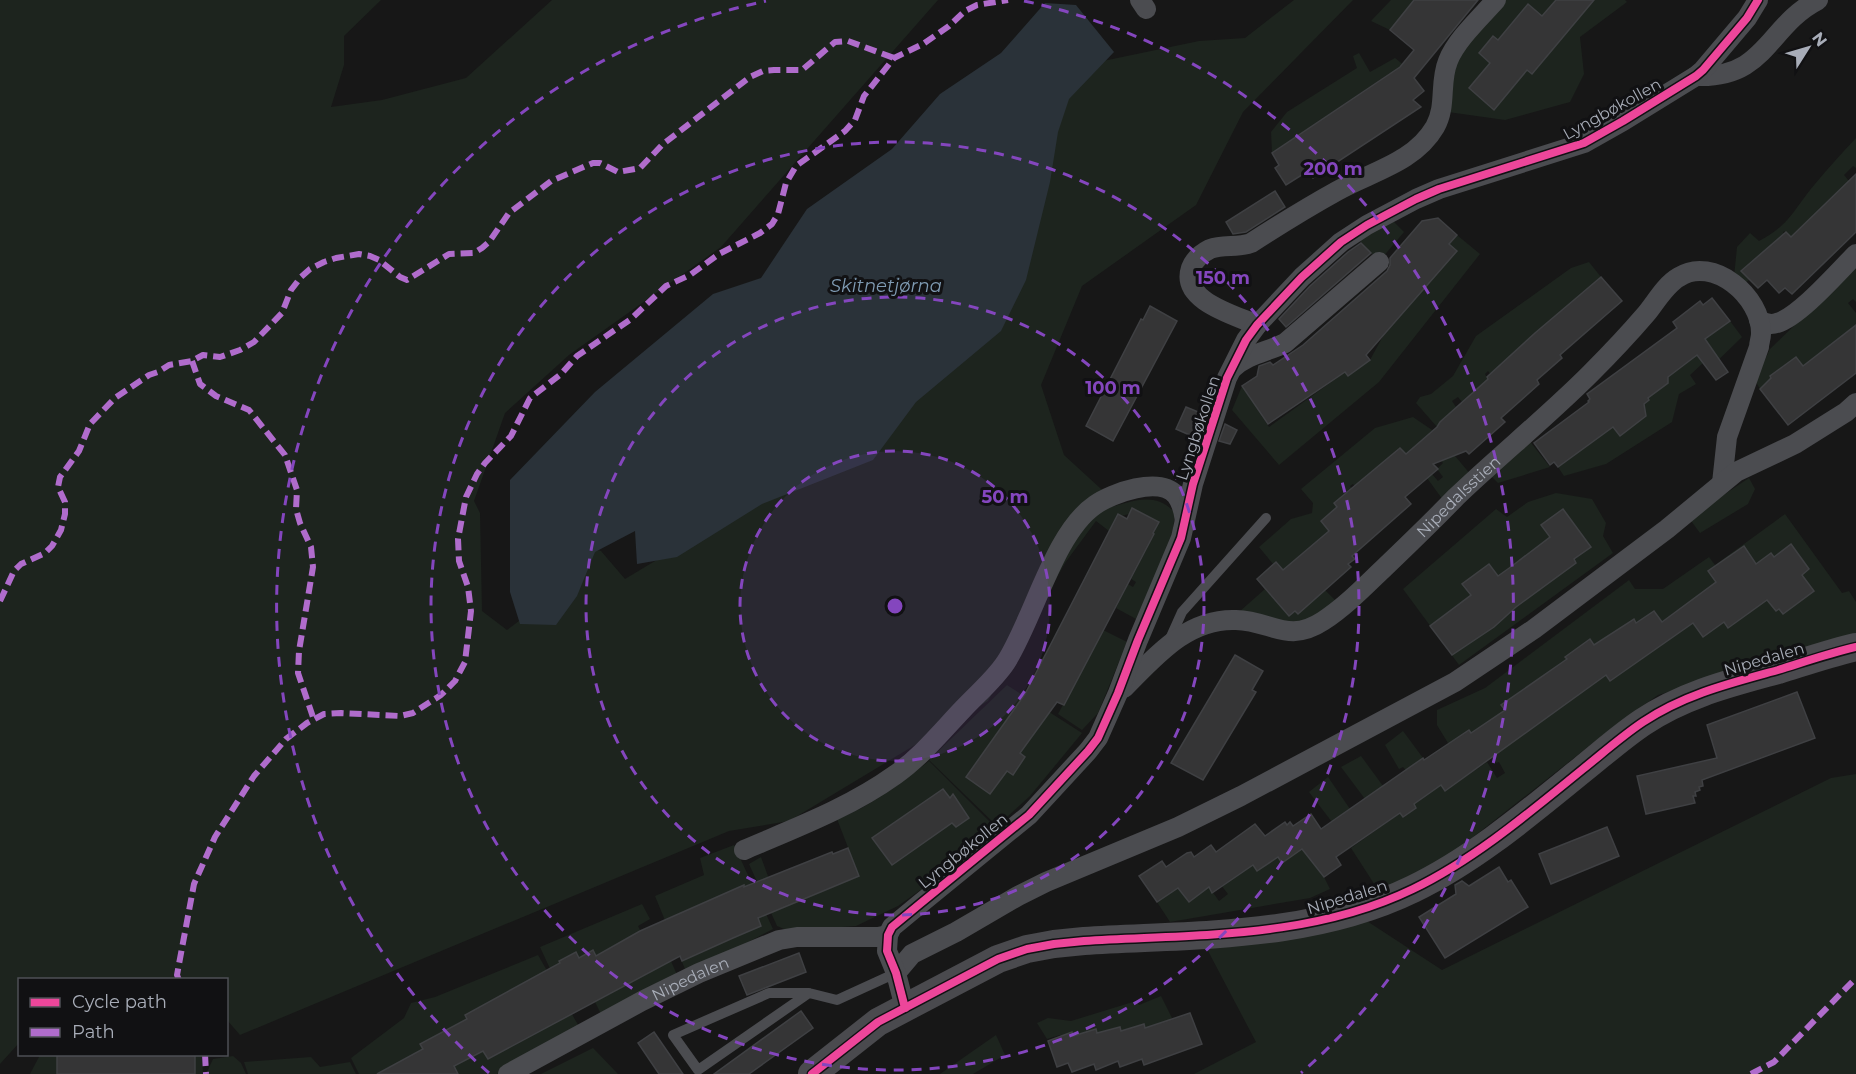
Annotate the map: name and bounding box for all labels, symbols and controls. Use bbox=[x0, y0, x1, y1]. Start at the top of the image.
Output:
north arrow bbox=[1778, 18, 1838, 78]
text: N bbox=[1808, 28, 1831, 50]
street label: Lyngbøkollen bbox=[1560, 74, 1664, 144]
text: 200 m bbox=[1303, 158, 1363, 180]
text: 150 m bbox=[1196, 267, 1250, 289]
water label: Skitnetjørna bbox=[830, 275, 942, 297]
street label: Lyngbøkollen bbox=[1172, 373, 1224, 483]
text: 100 m bbox=[1085, 377, 1141, 399]
street label: Nipedalsstien bbox=[1412, 451, 1504, 541]
text: 50 m bbox=[982, 486, 1028, 508]
centre of rings bbox=[885, 596, 905, 616]
street label: Nipedalen bbox=[1722, 638, 1806, 680]
street label: Lyngbøkollen bbox=[915, 809, 1011, 893]
street label: Nipedalen bbox=[1305, 876, 1389, 918]
street label: Nipedalen bbox=[649, 952, 732, 1004]
legend bbox=[18, 978, 228, 1056]
text: Cycle path bbox=[72, 991, 167, 1013]
text: Path bbox=[72, 1021, 115, 1043]

